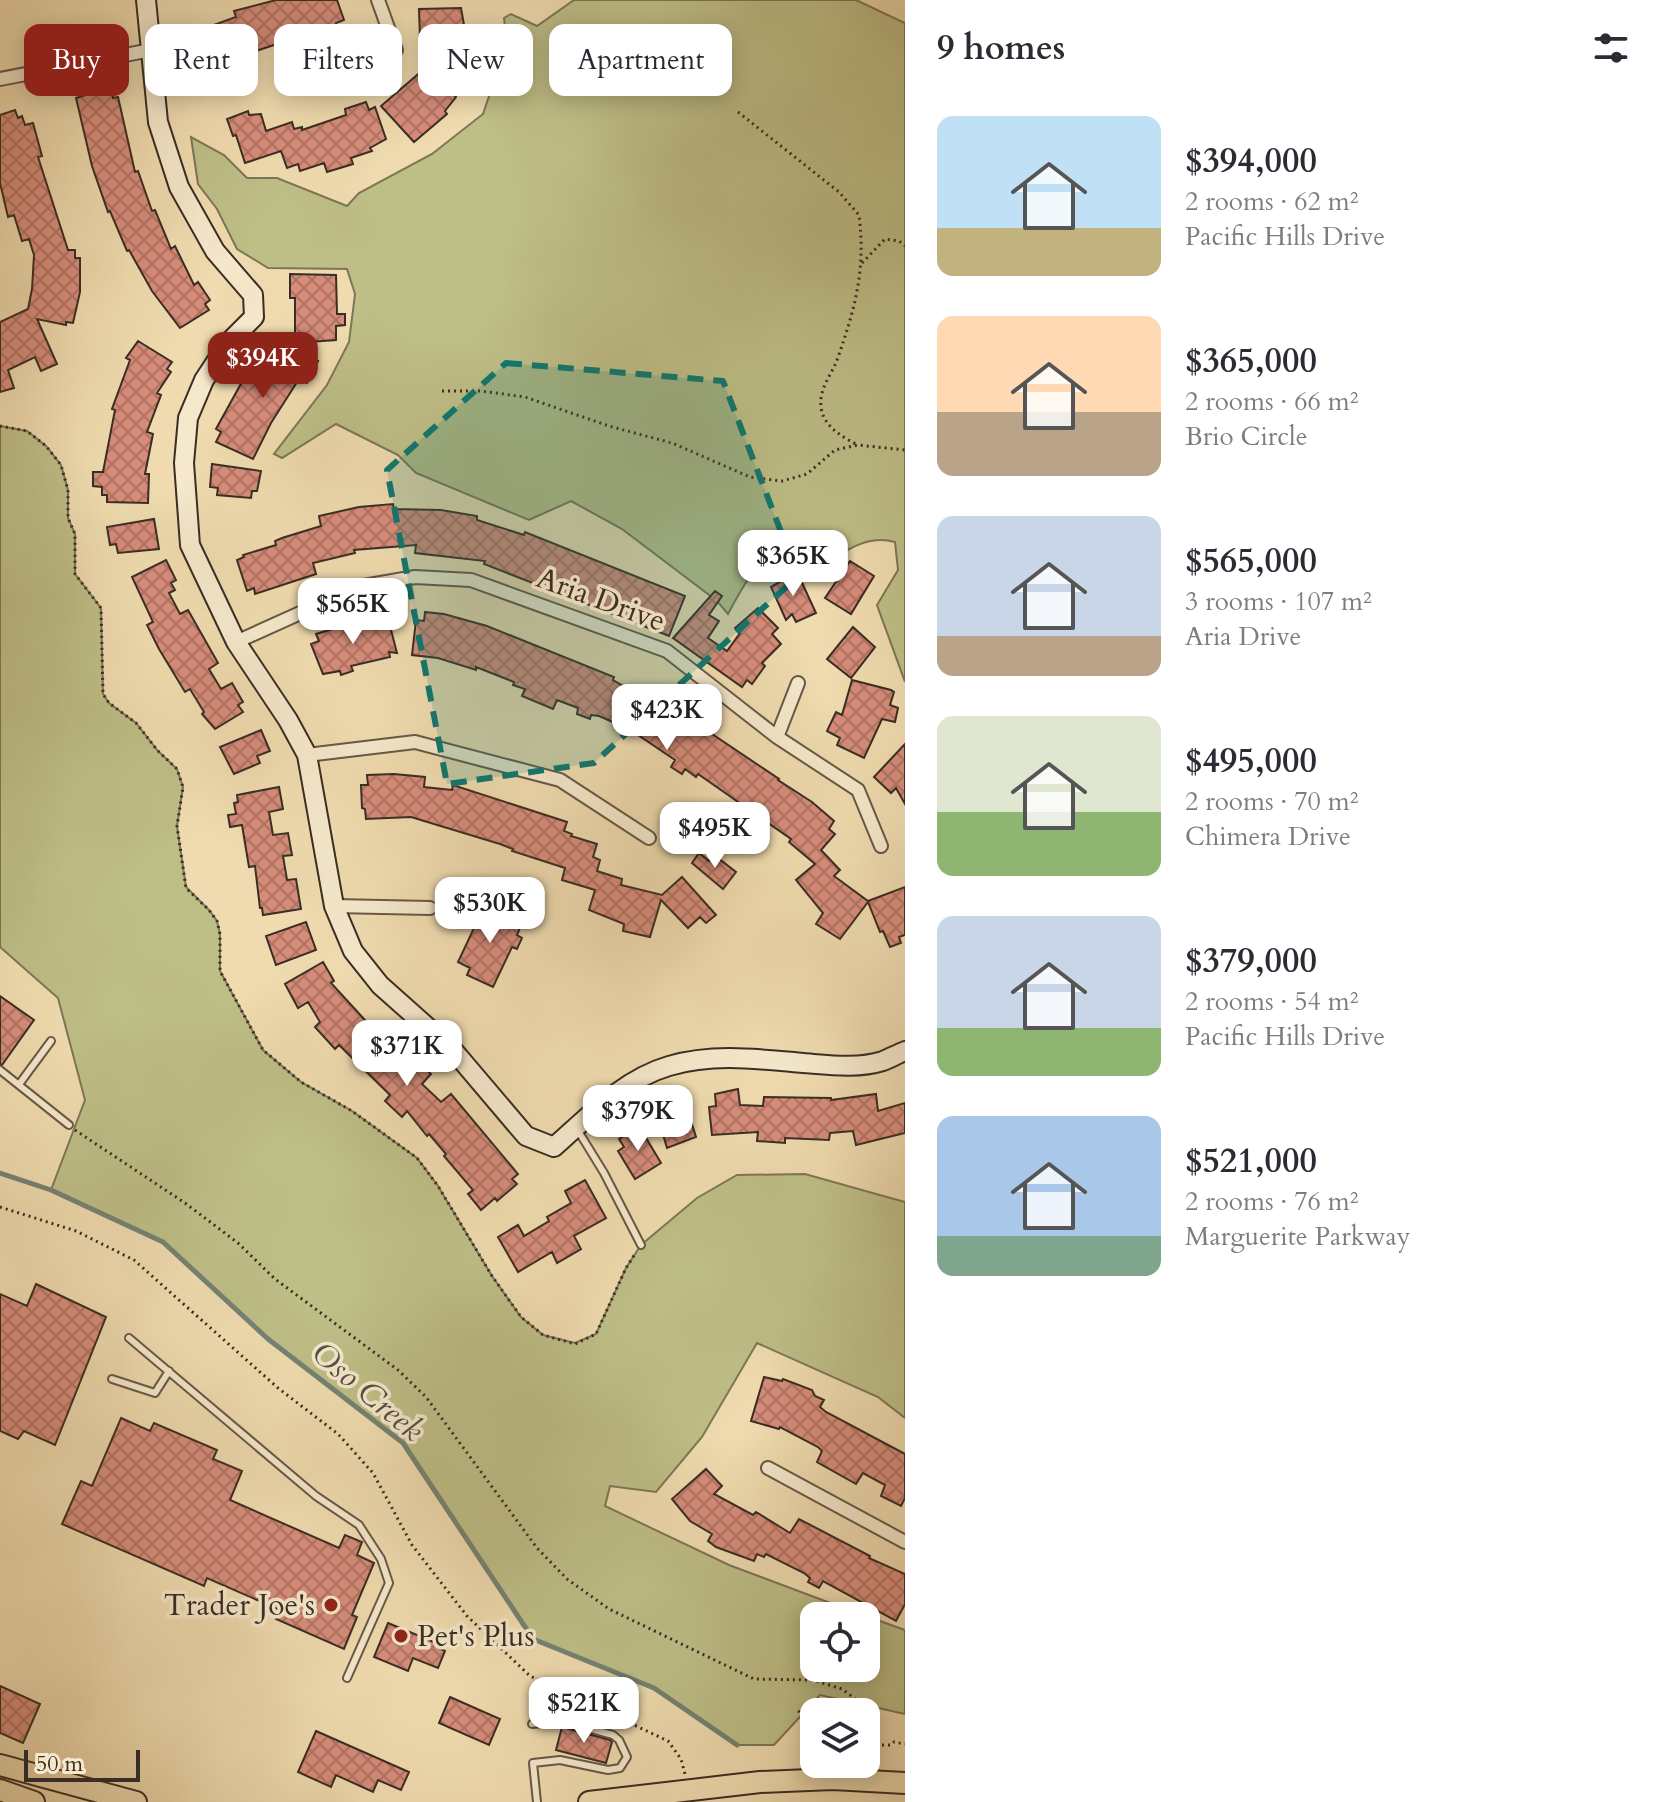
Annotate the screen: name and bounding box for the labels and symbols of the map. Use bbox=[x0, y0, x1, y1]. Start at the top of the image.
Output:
pin: $394K bbox=[207, 332, 319, 400]
pin: $365K bbox=[737, 530, 849, 598]
street label: Aria Drive bbox=[531, 557, 671, 642]
pin: $565K bbox=[297, 578, 409, 646]
pin: $423K bbox=[611, 684, 723, 752]
pin: $495K bbox=[659, 802, 771, 870]
pin: $530K bbox=[434, 877, 546, 945]
pin: $371K bbox=[351, 1020, 463, 1088]
pin: $379K bbox=[582, 1085, 694, 1153]
water label: Oso Creek bbox=[302, 1332, 433, 1452]
place label: Trader Joe's bbox=[164, 1585, 315, 1626]
marker: Trader Joe's bbox=[322, 1596, 340, 1614]
place label: Pet's Plus bbox=[417, 1616, 535, 1657]
marker: Pet's Plus bbox=[392, 1627, 410, 1645]
pin: $521K bbox=[528, 1677, 640, 1745]
scale bar bbox=[24, 1746, 140, 1782]

